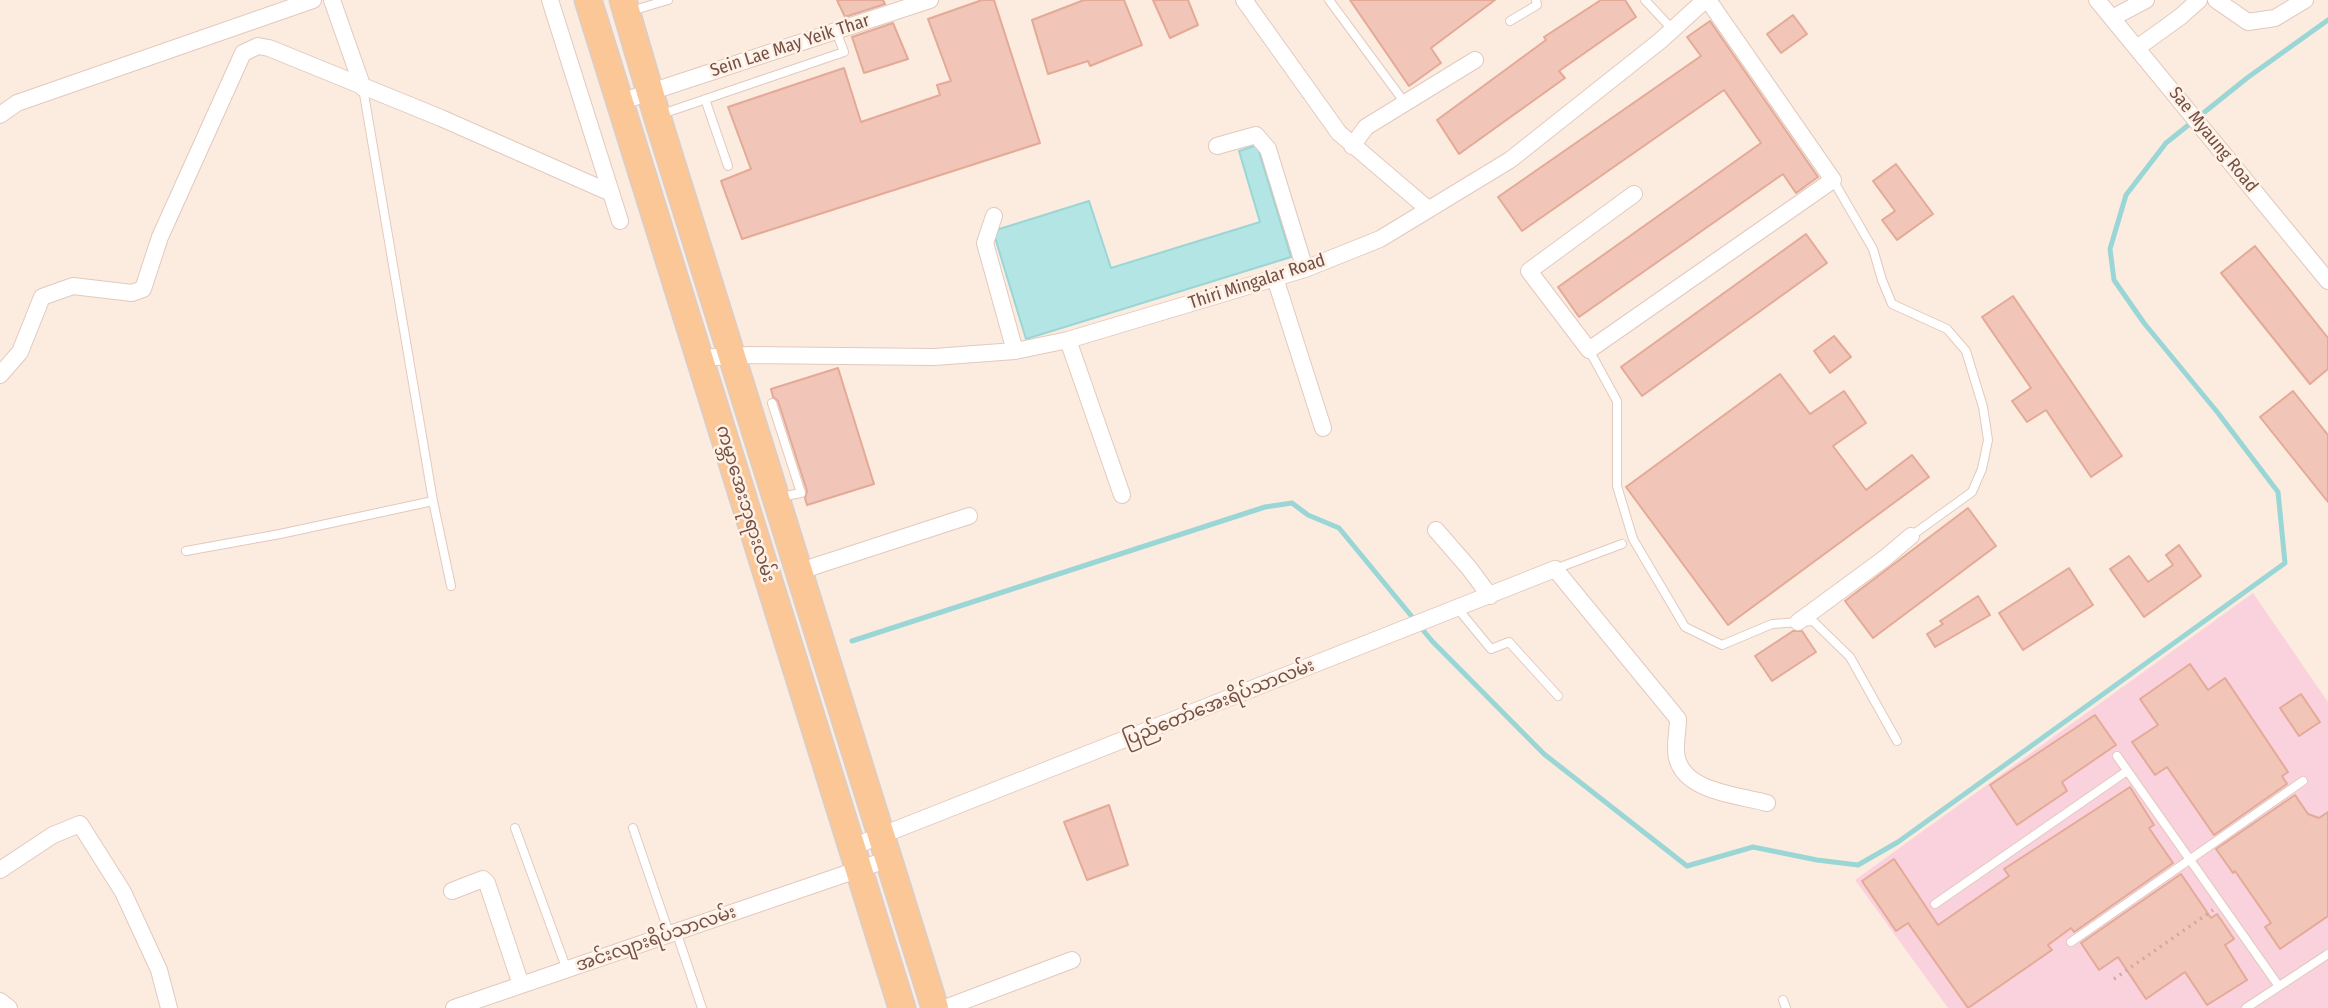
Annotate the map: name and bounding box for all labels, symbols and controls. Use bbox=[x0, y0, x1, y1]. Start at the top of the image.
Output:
street label: Sein Lae May Yeik Thar bbox=[708, 10, 872, 82]
street label: Sae Myaung Road bbox=[2164, 83, 2262, 197]
street label: Thiri Mingalar Road bbox=[1186, 250, 1328, 314]
street label: ကမ္ဘာအေးဘုရားလမ်း bbox=[711, 423, 779, 585]
street label: ပြည်တော်အေးရိပ်သာလမ်း bbox=[1120, 655, 1318, 751]
street label: အင်းလျားရိပ်သာလမ်း bbox=[573, 901, 739, 977]

